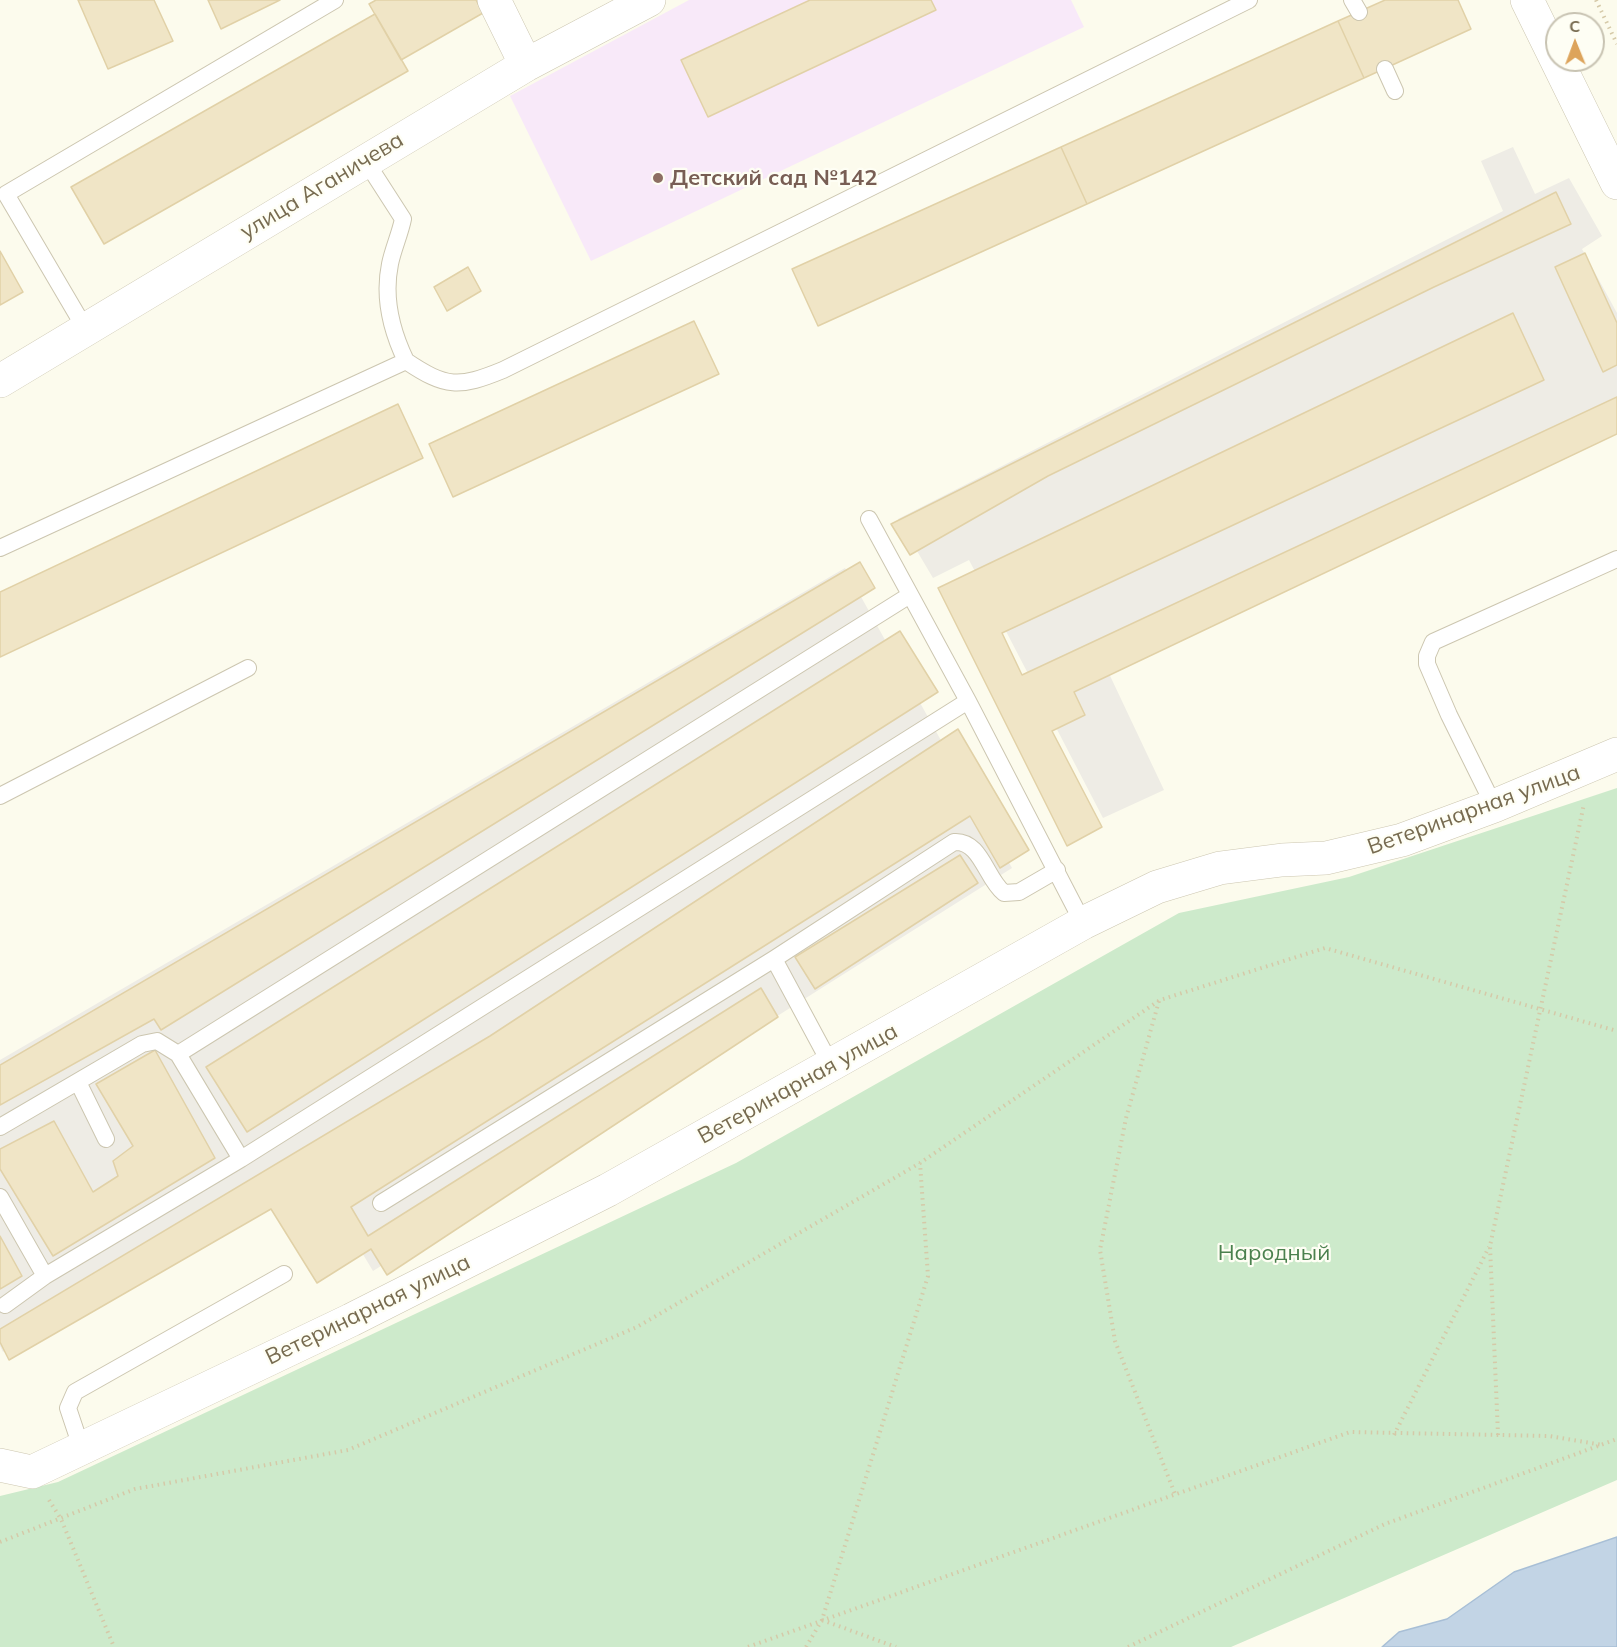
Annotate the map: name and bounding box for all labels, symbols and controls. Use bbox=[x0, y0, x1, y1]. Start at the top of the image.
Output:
north arrow bbox=[1545, 12, 1605, 72]
text: С bbox=[1569, 16, 1580, 36]
street label: улица Аганичева bbox=[236, 127, 408, 245]
place label: Детский сад №142 bbox=[670, 165, 877, 191]
marker: Детский сад №142 bbox=[651, 171, 665, 185]
street label: Ветеринарная улица bbox=[1364, 759, 1584, 861]
street label: Ветеринарная улица bbox=[694, 1018, 902, 1150]
park label: Народный bbox=[1218, 1240, 1330, 1266]
street label: Ветеринарная улица bbox=[261, 1249, 475, 1371]

